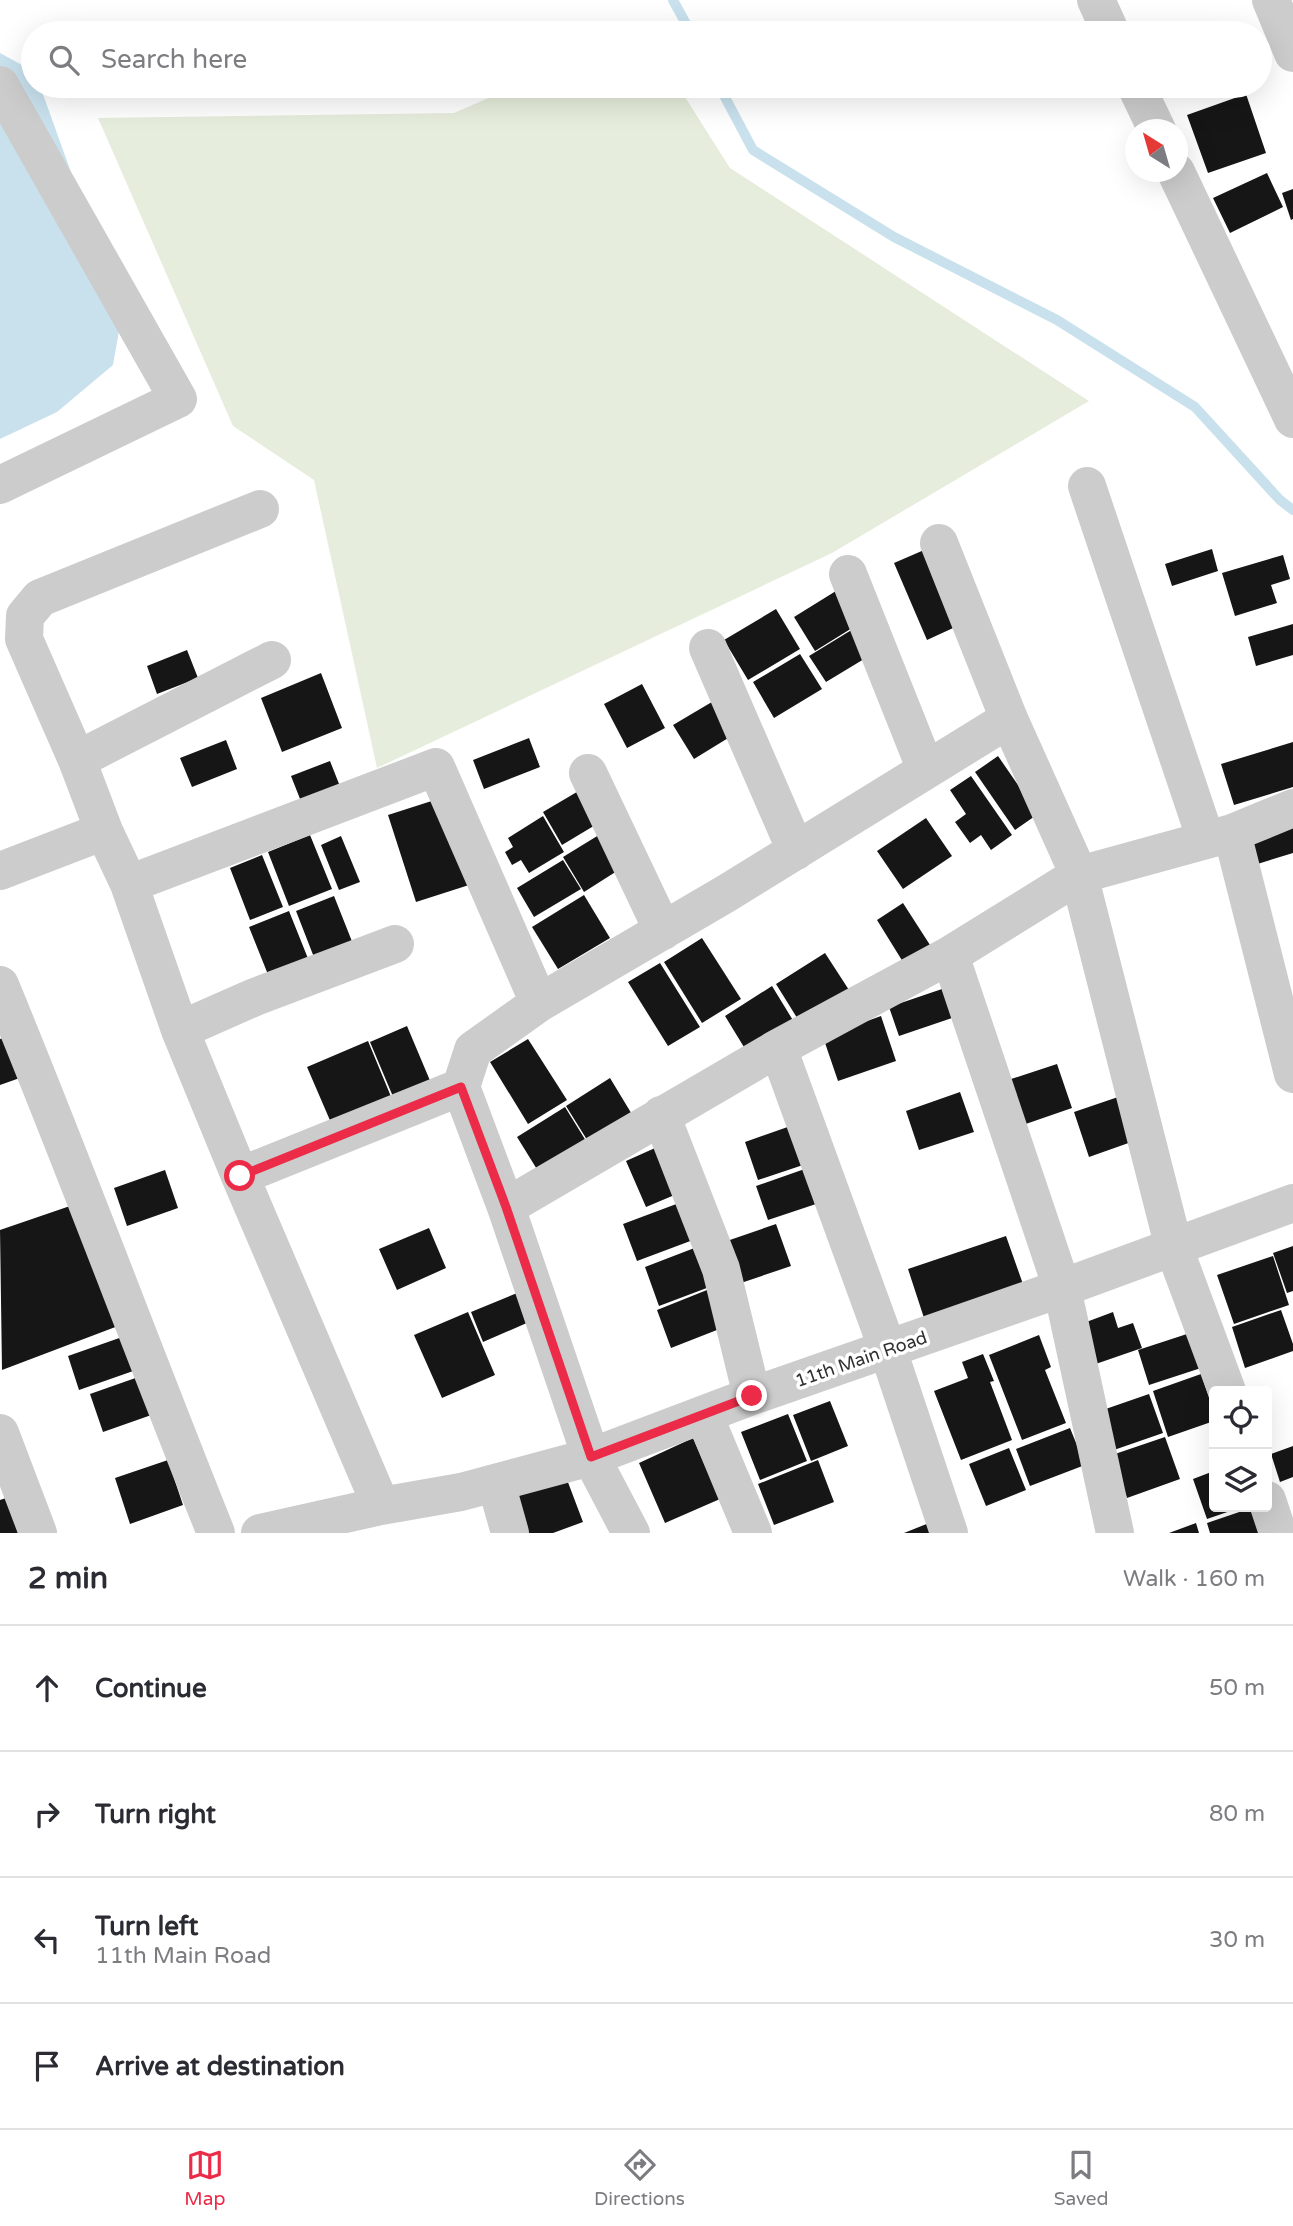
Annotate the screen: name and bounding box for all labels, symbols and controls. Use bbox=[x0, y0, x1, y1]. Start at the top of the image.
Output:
search box bbox=[21, 21, 1272, 98]
icon: search bbox=[45, 41, 83, 79]
text: Search here bbox=[101, 44, 247, 75]
north arrow bbox=[1125, 119, 1188, 182]
route start bbox=[224, 1160, 255, 1191]
street label: 11th Main Road bbox=[792, 1326, 930, 1392]
route end bbox=[736, 1380, 767, 1411]
map controls bbox=[1209, 1386, 1272, 1512]
button: locate bbox=[1209, 1386, 1272, 1449]
button: layers bbox=[1209, 1449, 1272, 1512]
text: 2 min bbox=[28, 1560, 108, 1597]
text: Walk · 160 m bbox=[1123, 1565, 1265, 1593]
icon: ahead bbox=[28, 1669, 66, 1707]
text: Continue bbox=[95, 1673, 207, 1704]
text: 50 m bbox=[1209, 1674, 1265, 1702]
icon: right bbox=[28, 1795, 66, 1833]
text: Turn right bbox=[95, 1799, 216, 1830]
text: 80 m bbox=[1209, 1800, 1265, 1828]
text: Turn left bbox=[95, 1911, 198, 1942]
icon: left bbox=[28, 1921, 66, 1959]
text: 30 m bbox=[1209, 1926, 1265, 1954]
text: 11th Main Road bbox=[95, 1942, 271, 1970]
icon: arrive bbox=[28, 2047, 66, 2085]
text: Arrive at destination bbox=[95, 2051, 345, 2082]
tab: Map bbox=[184, 2146, 225, 2210]
tab: Directions bbox=[594, 2146, 685, 2210]
tab: Saved bbox=[1054, 2146, 1109, 2210]

